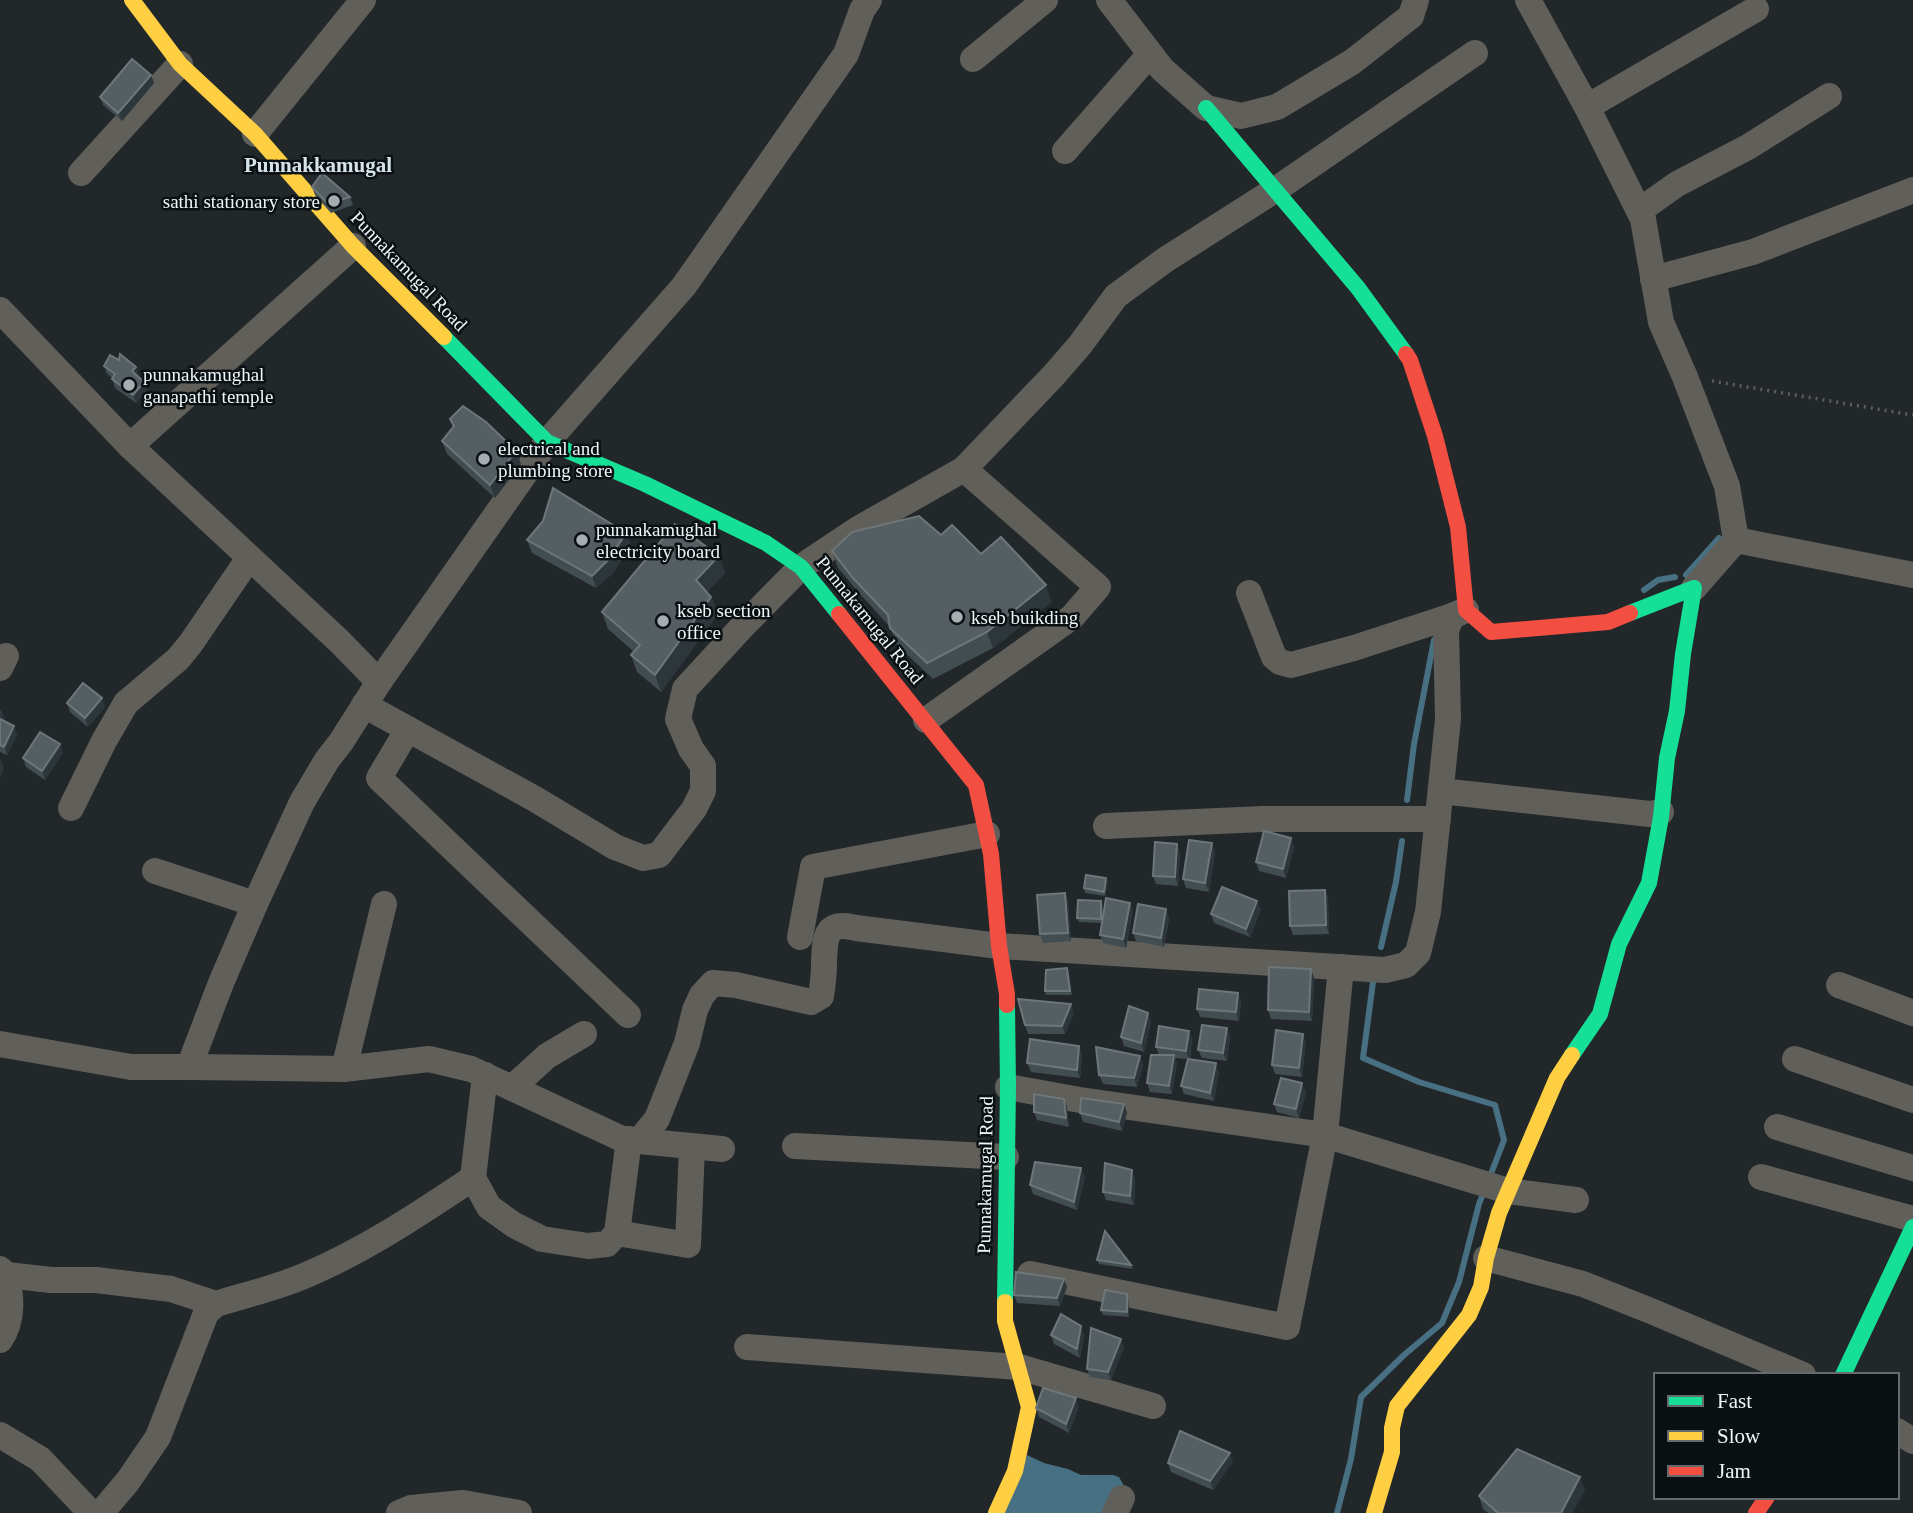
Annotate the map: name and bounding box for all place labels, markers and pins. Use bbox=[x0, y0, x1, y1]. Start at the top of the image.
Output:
place label: sathi stationary store bbox=[163, 191, 320, 212]
marker: sathi stationary store bbox=[326, 193, 342, 209]
place label: punnakamughal ganapathi temple bbox=[143, 364, 273, 407]
marker: punnakamughal ganapathi temple bbox=[121, 377, 137, 393]
place label: electrical and plumbing store bbox=[498, 438, 613, 481]
marker: electrical and plumbing store bbox=[476, 451, 492, 467]
place label: punnakamughal electricity board bbox=[596, 519, 720, 562]
marker: punnakamughal electricity board bbox=[574, 532, 590, 548]
place label: kseb section office bbox=[677, 600, 771, 643]
place label: kseb buikding bbox=[971, 607, 1079, 628]
marker: kseb buikding bbox=[949, 609, 965, 625]
marker: kseb section office bbox=[655, 613, 671, 629]

